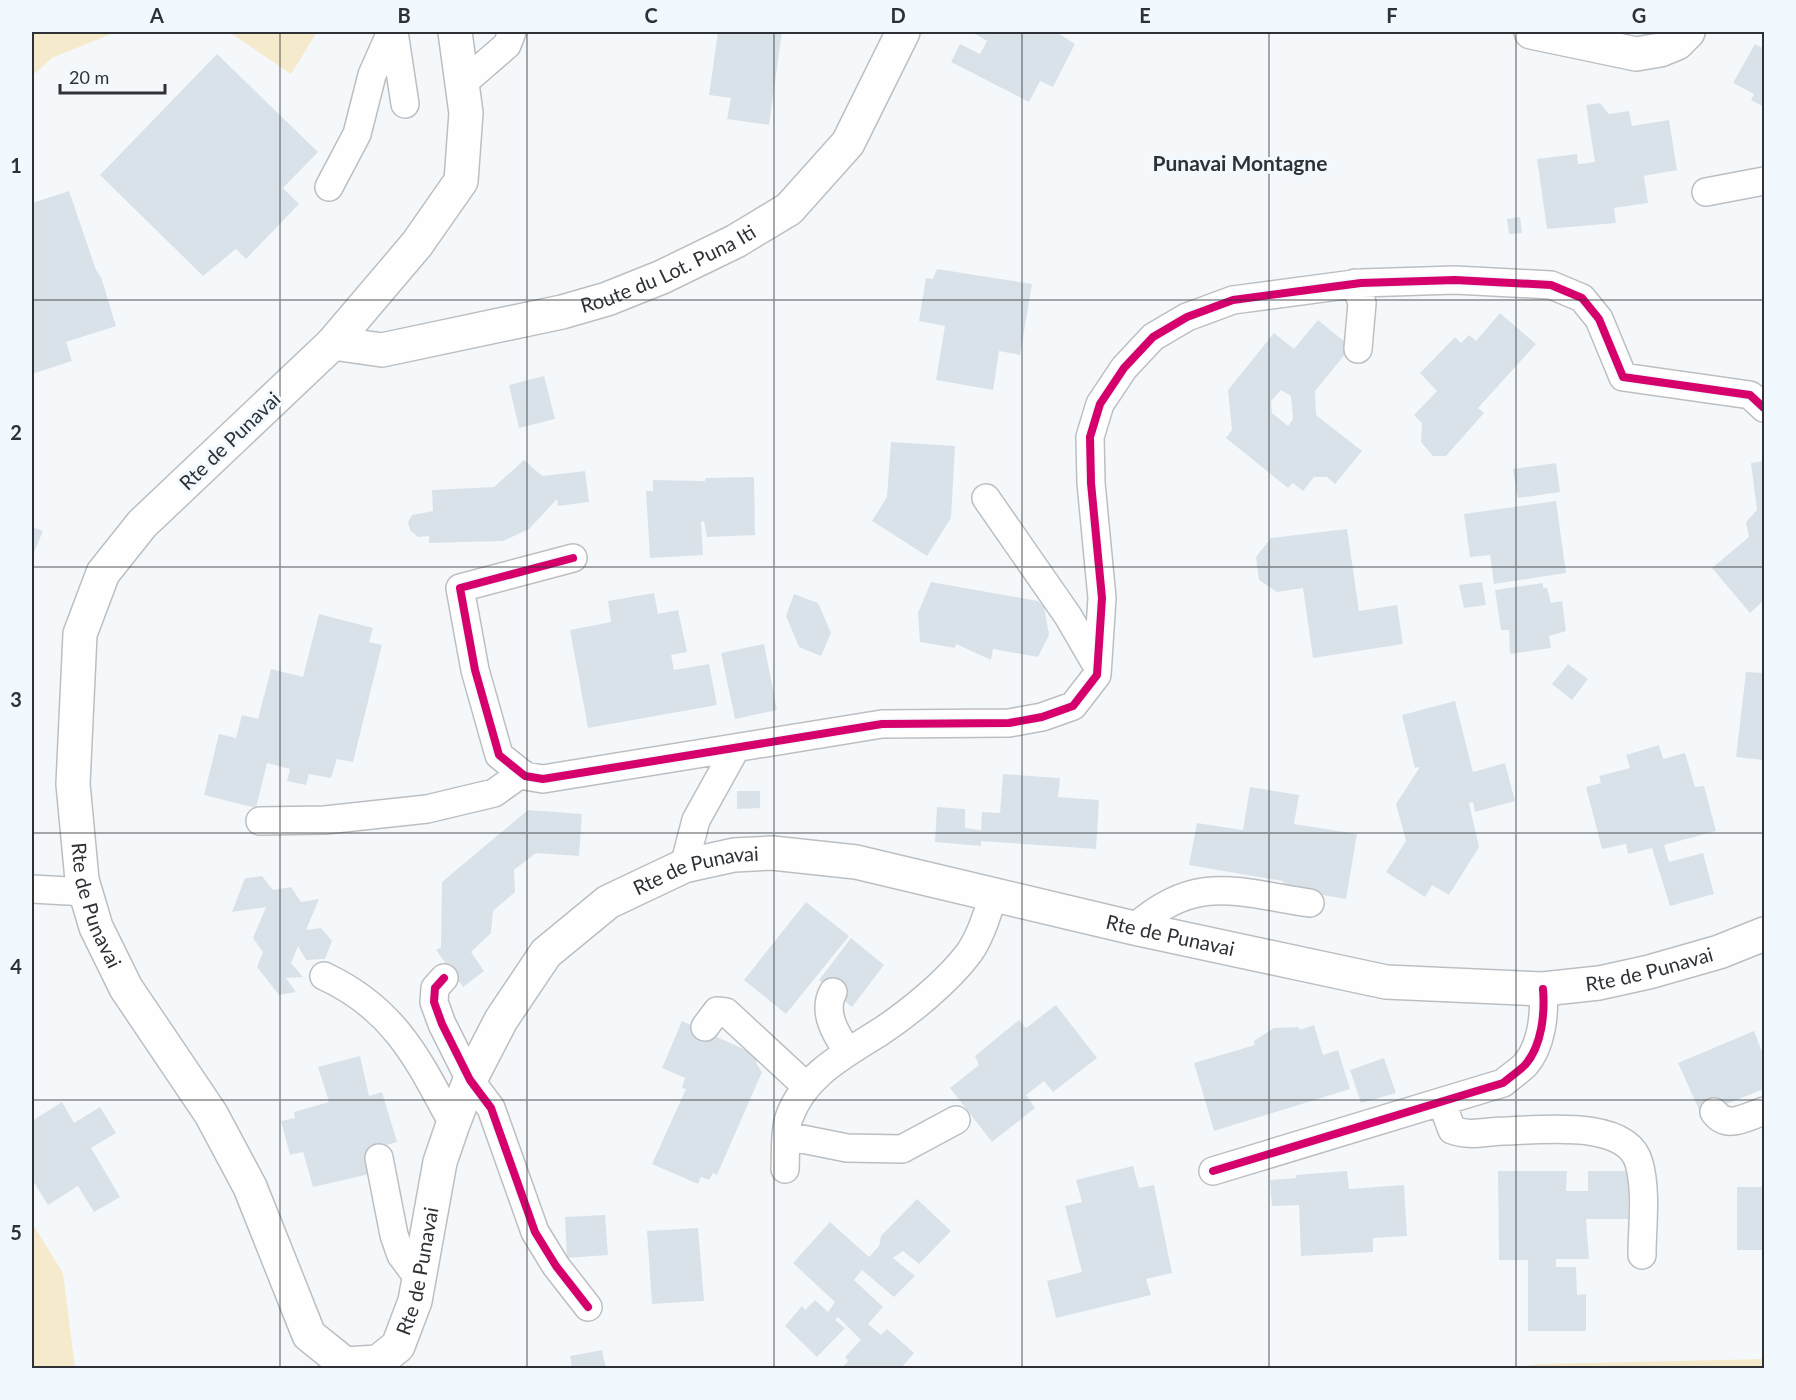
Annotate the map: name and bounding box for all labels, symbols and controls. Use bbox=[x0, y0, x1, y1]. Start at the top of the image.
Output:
text: A bbox=[149, 3, 164, 27]
text: B bbox=[397, 3, 411, 27]
text: C bbox=[644, 3, 658, 27]
text: D bbox=[890, 3, 906, 27]
text: E bbox=[1139, 3, 1151, 27]
text: F bbox=[1386, 3, 1398, 27]
text: G bbox=[1632, 3, 1646, 27]
scale bar bbox=[60, 57, 165, 95]
text: 20 m bbox=[69, 66, 109, 88]
district label: Punavai Montagne bbox=[1153, 150, 1327, 175]
text: 1 bbox=[10, 153, 22, 177]
street label: Route du Lot. Puna Iti bbox=[577, 219, 760, 317]
street label: Rte de Punavai bbox=[174, 386, 285, 494]
text: 2 bbox=[10, 420, 22, 444]
text: 3 bbox=[10, 687, 22, 711]
street label: Rte de Punavai bbox=[68, 841, 127, 972]
street label: Rte de Punavai bbox=[629, 841, 759, 899]
street label: Rte de Punavai bbox=[1104, 909, 1237, 960]
street label: Rte de Punavai bbox=[1584, 941, 1716, 995]
text: 4 bbox=[10, 954, 22, 978]
street label: Rte de Punavai bbox=[390, 1205, 443, 1338]
text: 5 bbox=[10, 1220, 22, 1244]

